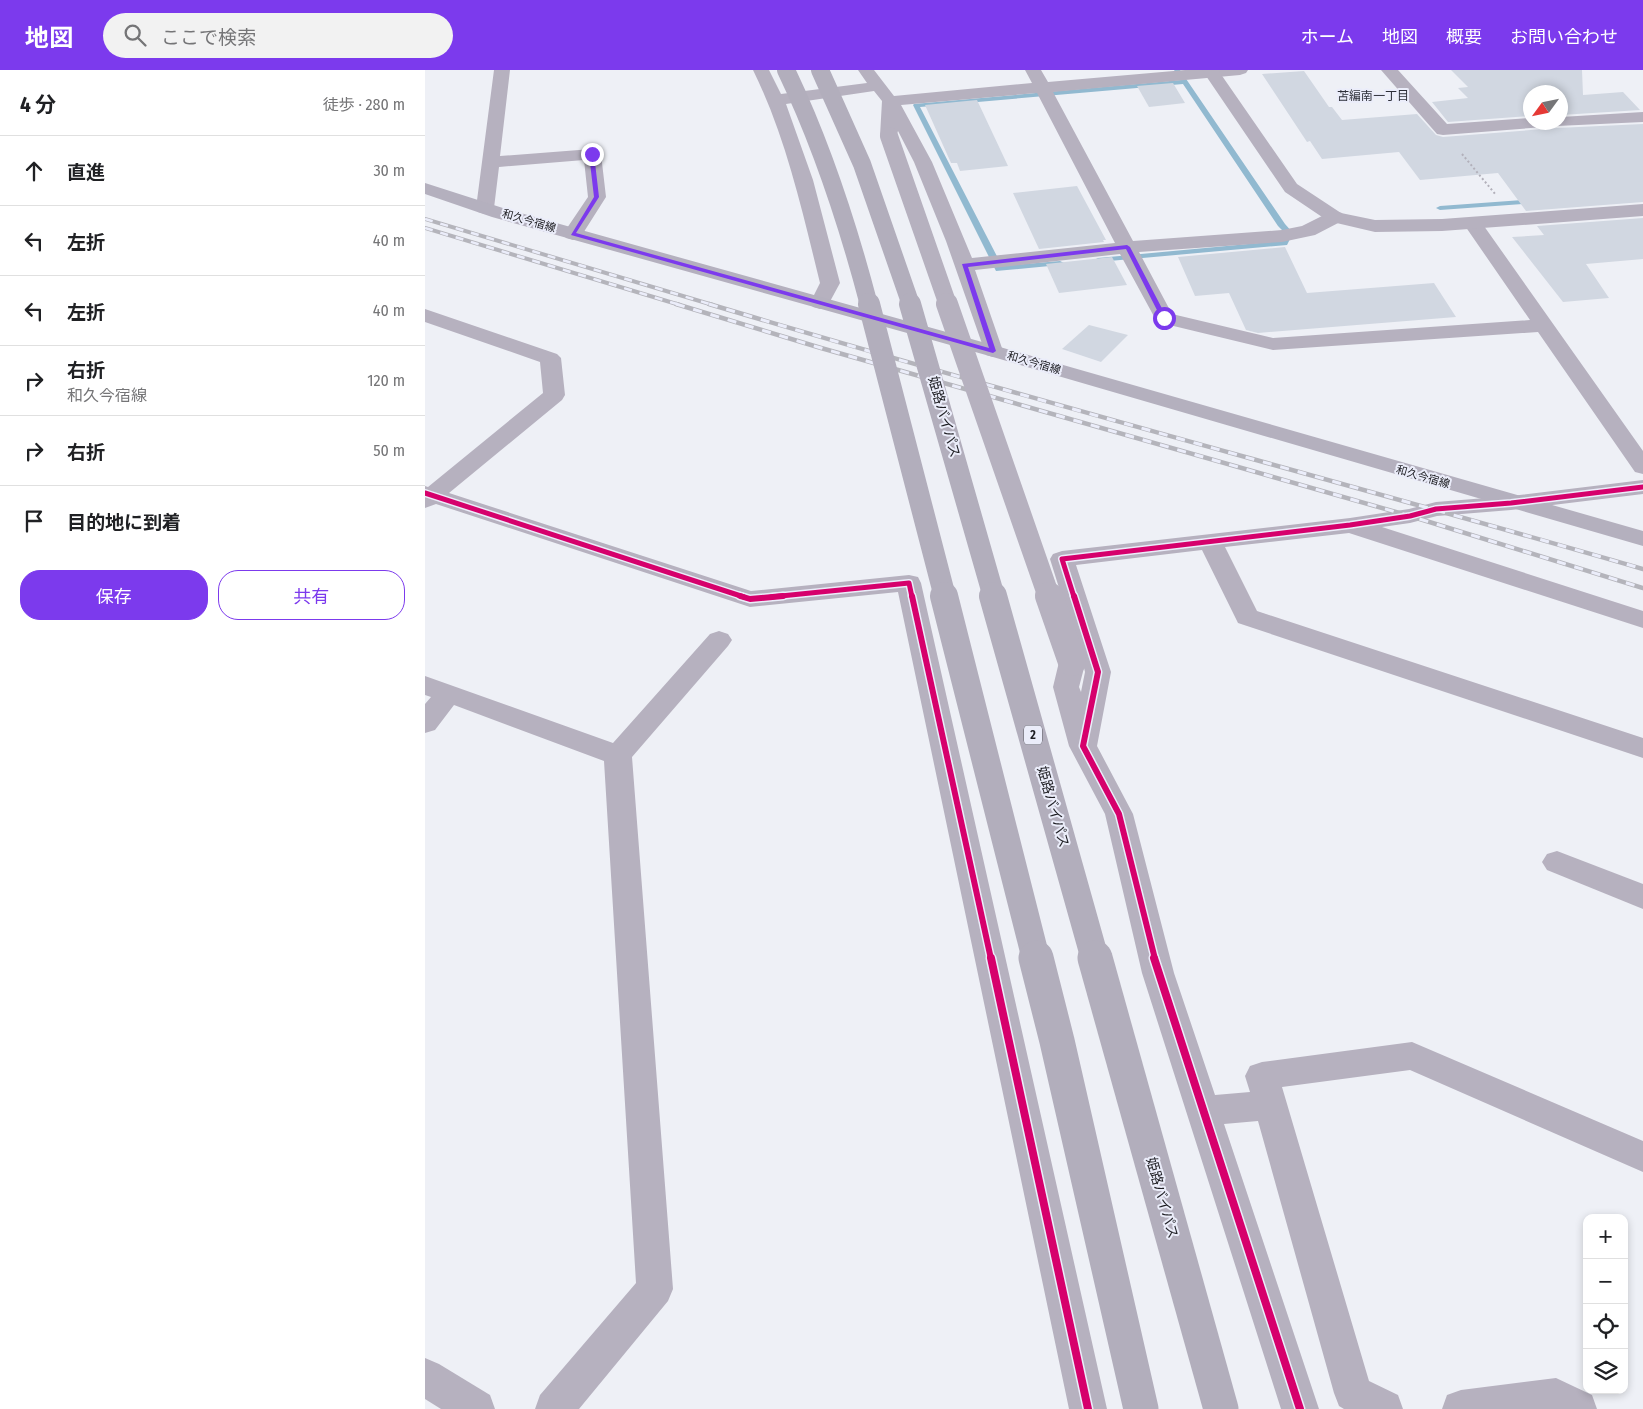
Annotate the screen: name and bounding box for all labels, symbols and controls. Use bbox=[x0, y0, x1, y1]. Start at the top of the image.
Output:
search box bbox=[103, 13, 453, 58]
icon: search bbox=[121, 21, 149, 49]
text: 地図 bbox=[25, 24, 73, 52]
text: ここで検索 bbox=[161, 26, 256, 49]
text: ホーム bbox=[1301, 26, 1354, 48]
text: 地図 bbox=[1382, 26, 1418, 48]
text: 概要 bbox=[1446, 26, 1482, 48]
text: お問い合わせ bbox=[1510, 26, 1618, 48]
north arrow bbox=[1523, 85, 1568, 130]
district label: 苫編南一丁目 bbox=[1337, 89, 1409, 103]
text: 4 分 bbox=[20, 92, 56, 118]
text: 徒歩 · 280 m bbox=[323, 95, 405, 114]
route end bbox=[581, 143, 604, 166]
icon: ahead bbox=[20, 157, 48, 185]
text: 直進 bbox=[67, 161, 105, 184]
text: 30 m bbox=[373, 161, 405, 180]
street label: 和久今宿線 bbox=[501, 207, 557, 235]
icon: left bbox=[20, 227, 48, 255]
text: 左折 bbox=[67, 231, 105, 254]
text: 40 m bbox=[373, 231, 405, 250]
icon: left bbox=[20, 297, 48, 325]
text: 左折 bbox=[67, 301, 105, 324]
text: 40 m bbox=[373, 301, 405, 320]
route start bbox=[1153, 307, 1176, 330]
street label: 和久今宿線 bbox=[1006, 349, 1062, 377]
text: 右折 bbox=[67, 359, 105, 382]
icon: right bbox=[20, 367, 48, 395]
text: 120 m bbox=[367, 371, 405, 390]
street label: 姫路バイパス bbox=[924, 374, 964, 460]
text: 和久今宿線 bbox=[67, 386, 147, 405]
icon: right bbox=[20, 437, 48, 465]
text: 右折 bbox=[67, 441, 105, 464]
text: 50 m bbox=[373, 441, 405, 460]
street label: 和久今宿線 bbox=[1395, 463, 1451, 491]
icon: arrive bbox=[20, 507, 48, 535]
text: 目的地に到着 bbox=[67, 511, 181, 534]
button: 保存 bbox=[20, 570, 208, 620]
button: 共有 bbox=[218, 570, 405, 620]
road number: 2 bbox=[1024, 726, 1042, 744]
street label: 姫路バイパス bbox=[1033, 764, 1073, 850]
street label: 姫路バイパス bbox=[1142, 1155, 1182, 1241]
map controls bbox=[1583, 1214, 1628, 1394]
button: + bbox=[1583, 1214, 1628, 1259]
button: − bbox=[1583, 1259, 1628, 1304]
button: locate bbox=[1583, 1304, 1628, 1349]
button: layers bbox=[1583, 1349, 1628, 1394]

